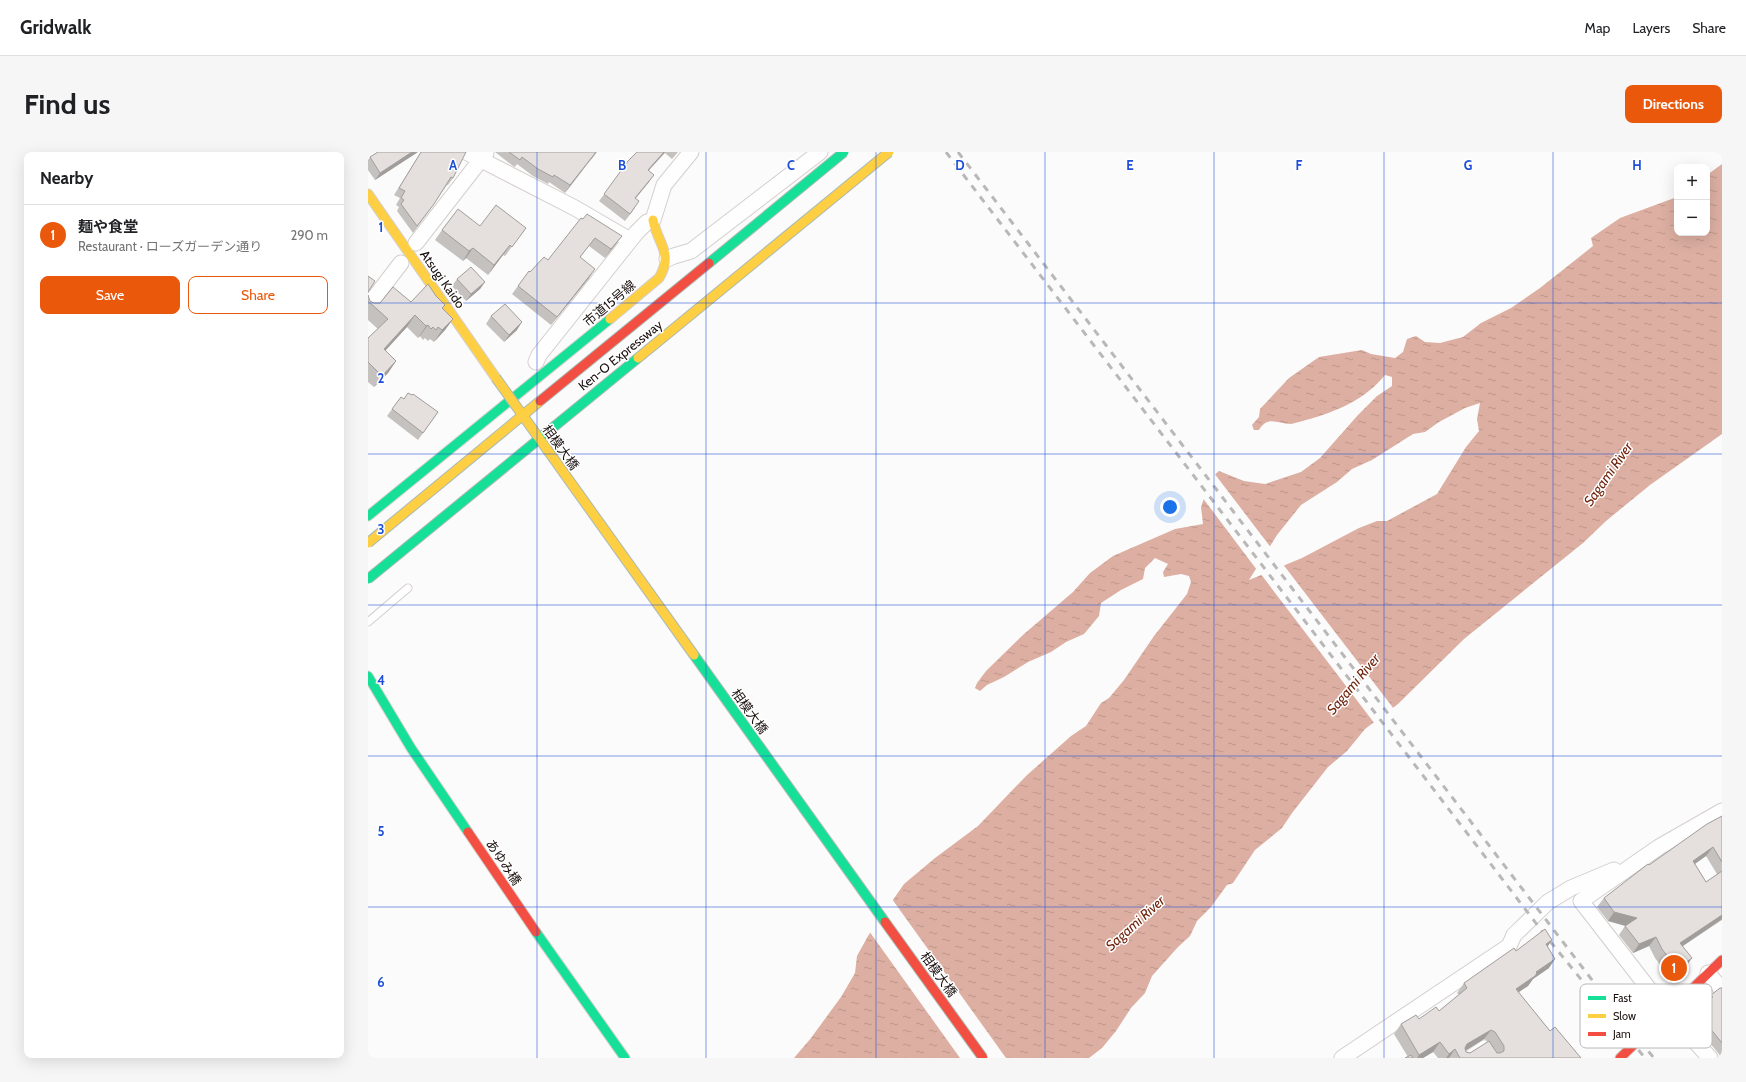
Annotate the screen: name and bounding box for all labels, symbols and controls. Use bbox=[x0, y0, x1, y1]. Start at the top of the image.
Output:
text: Gridwalk bbox=[20, 16, 92, 39]
text: Map bbox=[1585, 19, 1610, 37]
text: Layers bbox=[1632, 19, 1670, 37]
text: Share bbox=[1692, 19, 1726, 37]
button: Directions bbox=[1625, 85, 1722, 123]
text: Find us bbox=[24, 87, 110, 121]
text: A bbox=[449, 157, 458, 173]
text: B bbox=[618, 157, 626, 173]
text: C bbox=[787, 157, 795, 173]
text: D bbox=[955, 157, 965, 173]
text: E bbox=[1126, 157, 1134, 173]
text: F bbox=[1296, 157, 1303, 173]
text: G bbox=[1464, 157, 1473, 173]
text: H bbox=[1632, 157, 1642, 173]
map controls bbox=[1674, 164, 1710, 236]
button: + bbox=[1674, 164, 1710, 200]
text: Nearby bbox=[40, 168, 93, 188]
button: − bbox=[1674, 200, 1710, 236]
text: 麺や食堂 bbox=[78, 218, 138, 236]
text: 1 bbox=[379, 219, 383, 235]
text: 1 bbox=[51, 227, 55, 243]
text: 290 m bbox=[290, 227, 328, 243]
text: Restaurant · ローズガーデン通り bbox=[78, 238, 262, 254]
street label: Atsugi Kaido bbox=[417, 247, 469, 311]
button: Save bbox=[40, 276, 180, 314]
button: Share bbox=[188, 276, 328, 314]
street label: 市道15号線 bbox=[580, 277, 638, 329]
street label: Ken-O Expressway bbox=[575, 316, 665, 394]
text: 2 bbox=[378, 370, 385, 386]
street label: 相模大橋 bbox=[539, 421, 583, 473]
water label: Sagami River bbox=[1579, 438, 1637, 509]
your location bbox=[1160, 497, 1180, 517]
text: 3 bbox=[377, 521, 385, 537]
water label: Sagami River bbox=[1322, 649, 1384, 718]
text: 4 bbox=[377, 672, 385, 688]
street label: 相模大橋 bbox=[728, 685, 772, 737]
text: 5 bbox=[378, 823, 385, 839]
street label: あゆみ橋 bbox=[483, 836, 525, 888]
water label: Sagami River bbox=[1102, 891, 1169, 954]
street label: 相模大橋 bbox=[917, 948, 961, 1000]
pin: 1 bbox=[1661, 953, 1687, 983]
text: 6 bbox=[377, 974, 385, 990]
legend bbox=[1580, 984, 1712, 1048]
text: Fast bbox=[1613, 991, 1632, 1005]
text: Slow bbox=[1613, 1009, 1636, 1023]
text: Jam bbox=[1612, 1027, 1631, 1041]

